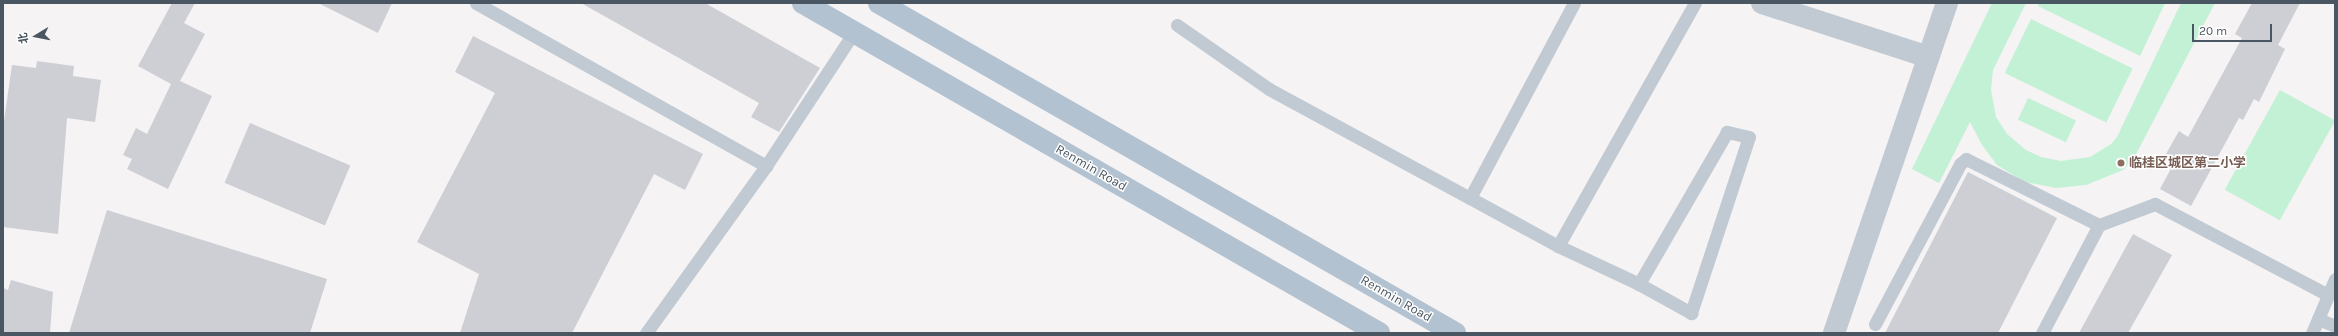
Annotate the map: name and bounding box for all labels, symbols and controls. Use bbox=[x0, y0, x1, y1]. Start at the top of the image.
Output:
north arrow bbox=[16, 16, 56, 56]
scale bar bbox=[2194, 16, 2274, 42]
text: 20 m bbox=[2199, 24, 2227, 38]
text: 北 bbox=[16, 32, 31, 45]
street label: Renmin Road bbox=[1053, 141, 1129, 195]
place label: 临桂区城区第二小学 bbox=[2129, 155, 2246, 171]
marker: 临桂区城区第二小学 bbox=[2116, 158, 2126, 168]
street label: Renmin Road bbox=[1358, 272, 1434, 326]

